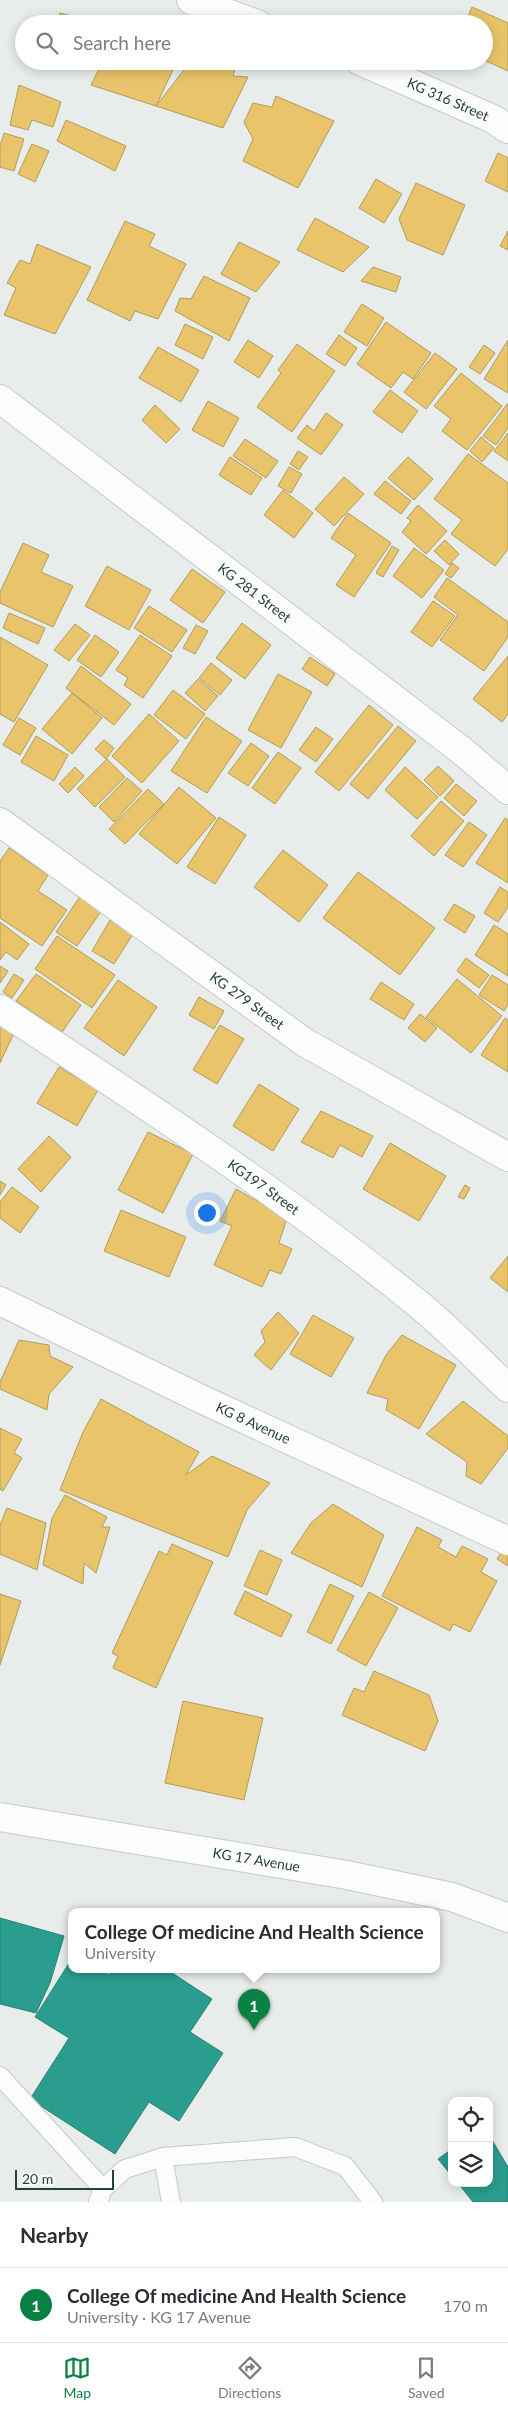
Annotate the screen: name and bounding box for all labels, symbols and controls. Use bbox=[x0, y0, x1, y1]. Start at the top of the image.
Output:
search box bbox=[15, 15, 493, 70]
icon: search bbox=[33, 29, 61, 57]
text: Search here bbox=[73, 31, 171, 54]
street label: KG 316 Street bbox=[405, 74, 492, 124]
street label: KG 281 Street bbox=[215, 559, 295, 626]
street label: KG 279 Street bbox=[207, 968, 288, 1033]
street label: KG197 Street bbox=[225, 1155, 303, 1218]
your location bbox=[194, 1200, 220, 1226]
street label: KG 8 Avenue bbox=[213, 1398, 293, 1447]
street label: KG 17 Avenue bbox=[212, 1844, 301, 1875]
popup bbox=[68, 1908, 440, 1973]
text: College Of medicine And Health Science bbox=[84, 1920, 424, 1943]
text: University bbox=[84, 1943, 156, 1962]
pin: 1 bbox=[238, 1989, 270, 2030]
map controls bbox=[448, 2097, 493, 2187]
button: locate bbox=[448, 2097, 493, 2142]
button: layers bbox=[448, 2142, 493, 2187]
scale bar bbox=[15, 2167, 114, 2190]
text: 20 m bbox=[22, 2170, 53, 2187]
text: Nearby bbox=[20, 2222, 88, 2247]
text: College Of medicine And Health Science bbox=[67, 2284, 406, 2307]
text: 1 bbox=[31, 2296, 41, 2315]
text: 170 m bbox=[443, 2296, 488, 2315]
text: University · KG 17 Avenue bbox=[67, 2307, 251, 2326]
tab: Map bbox=[63, 2354, 91, 2401]
tab: Directions bbox=[218, 2354, 281, 2401]
tab: Saved bbox=[408, 2354, 445, 2401]

